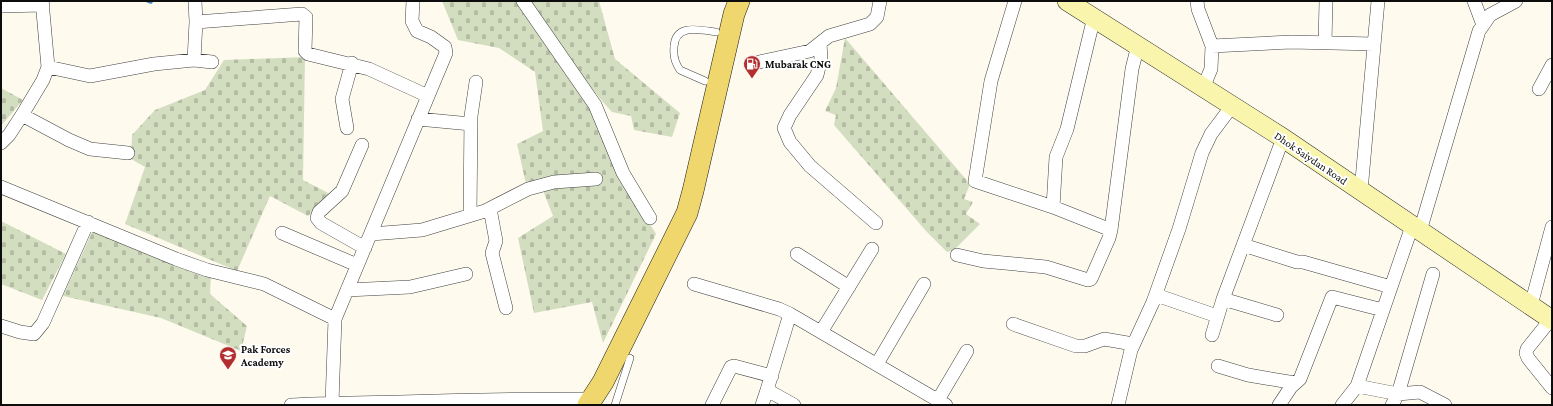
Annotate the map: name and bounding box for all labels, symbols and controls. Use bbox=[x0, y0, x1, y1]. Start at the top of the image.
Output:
fuel station icon: Mubarak CNG bbox=[742, 54, 762, 79]
place label: Mubarak CNG bbox=[765, 58, 831, 70]
street label: Dhok Saiydan Road bbox=[1272, 129, 1350, 188]
place label: Pak Forces Academy bbox=[240, 343, 291, 368]
school or university icon: Pak Forces Academy bbox=[218, 345, 238, 370]

